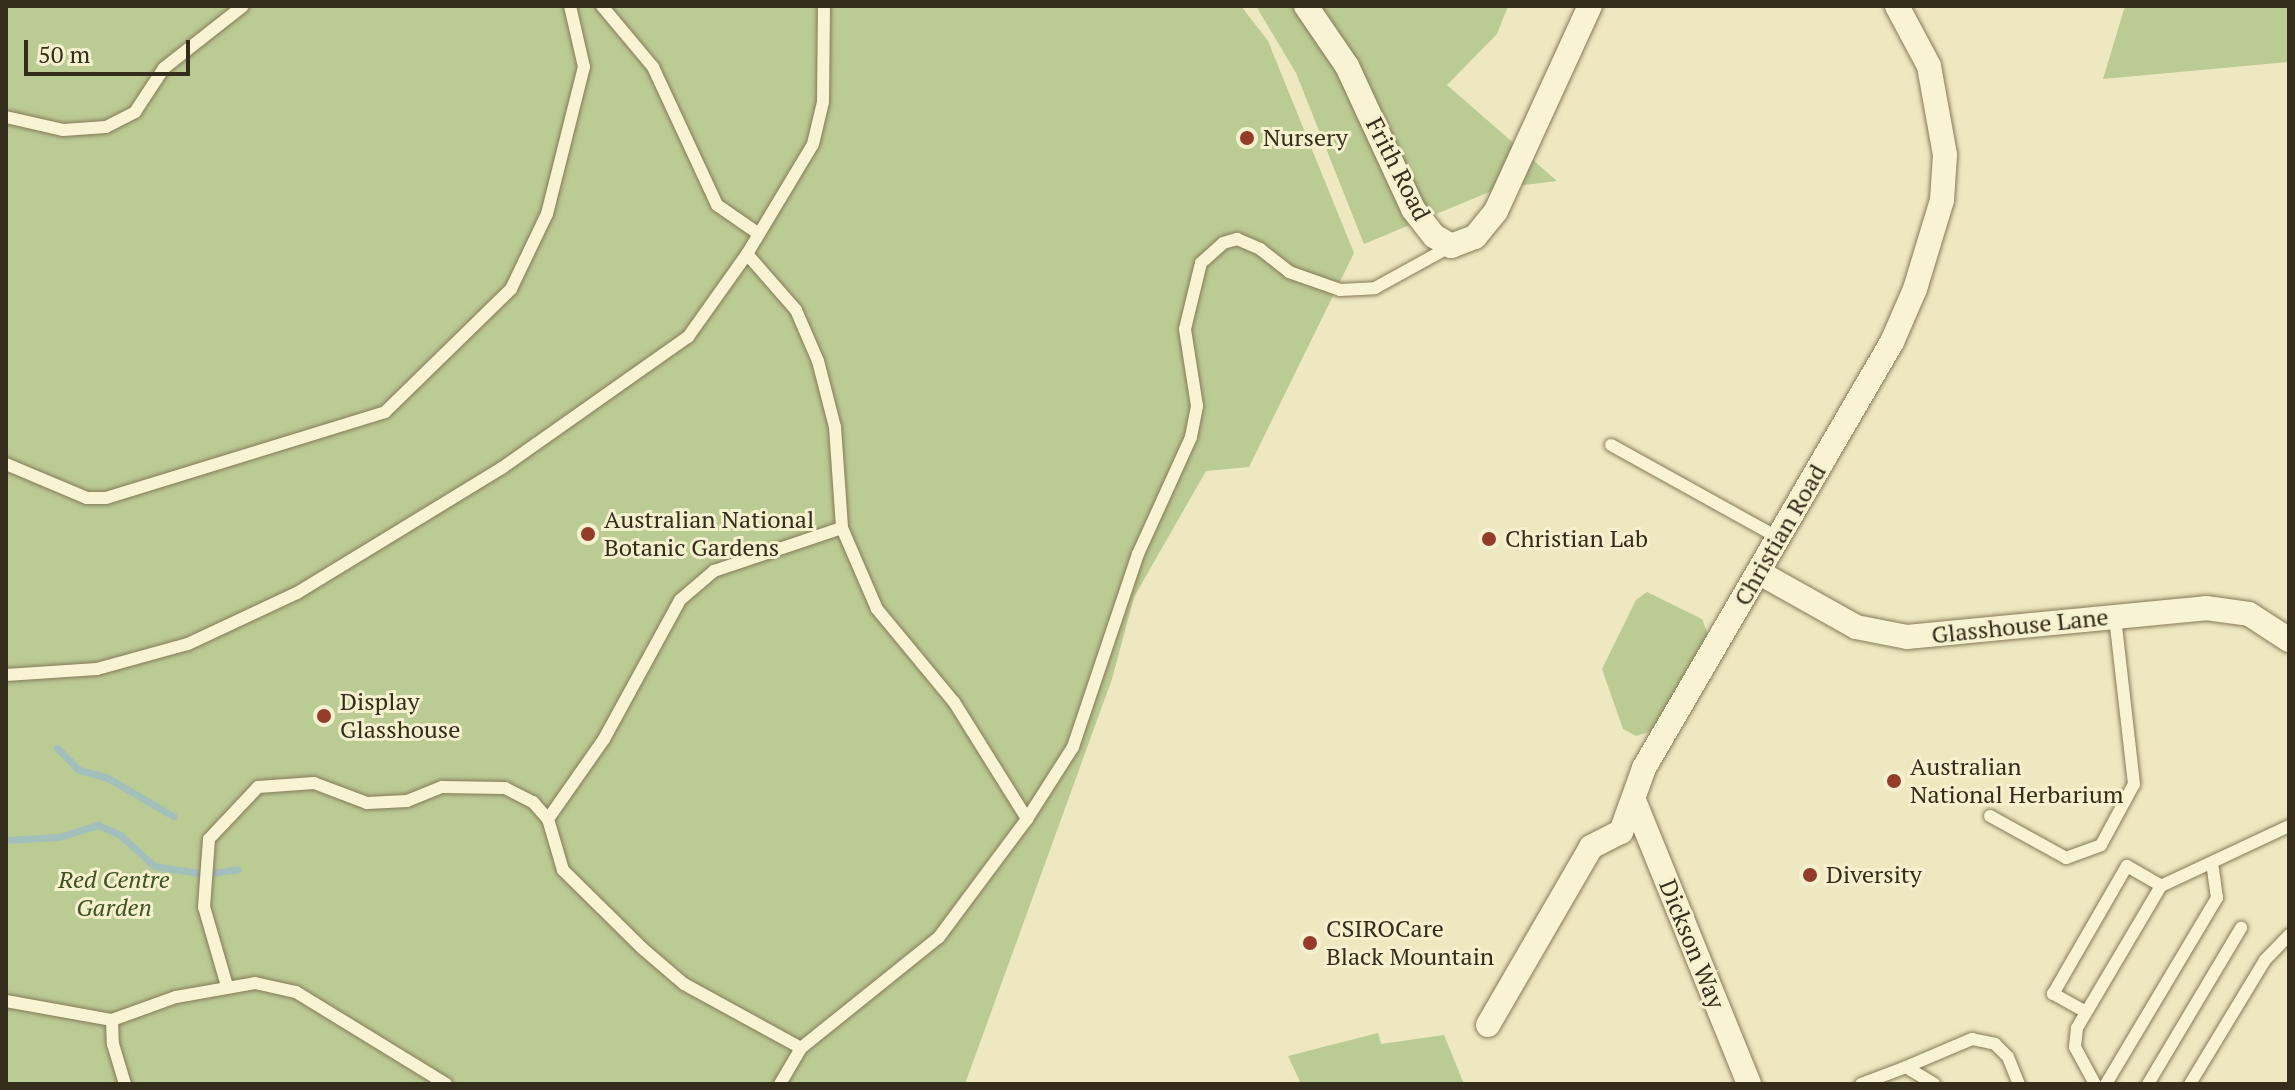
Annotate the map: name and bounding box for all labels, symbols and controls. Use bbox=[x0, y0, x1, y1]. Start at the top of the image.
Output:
scale bar bbox=[28, 24, 194, 74]
text: 50 m bbox=[38, 38, 90, 70]
street label: Frith Road bbox=[1360, 113, 1436, 225]
place label: Nursery bbox=[1263, 124, 1348, 152]
marker: Nursery bbox=[1238, 129, 1256, 147]
street label: Christian Road bbox=[1728, 459, 1832, 611]
place label: Australian National Botanic Gardens bbox=[604, 506, 814, 562]
marker: Australian National Botanic Gardens bbox=[579, 525, 597, 543]
place label: Christian Lab bbox=[1505, 525, 1648, 553]
marker: Christian Lab bbox=[1480, 530, 1498, 548]
street label: Glasshouse Lane bbox=[1930, 602, 2110, 650]
place label: Display Glasshouse bbox=[340, 688, 460, 744]
marker: Display Glasshouse bbox=[315, 707, 333, 725]
place label: Australian National Herbarium bbox=[1910, 753, 2123, 809]
marker: Australian National Herbarium bbox=[1885, 772, 1903, 790]
place label: Diversity bbox=[1826, 861, 1922, 889]
park label: Red Centre Garden bbox=[58, 866, 170, 922]
marker: Diversity bbox=[1801, 866, 1819, 884]
street label: Dickson Way bbox=[1653, 875, 1731, 1013]
place label: CSIROCare Black Mountain bbox=[1326, 915, 1494, 971]
marker: CSIROCare Black Mountain bbox=[1301, 934, 1319, 952]

